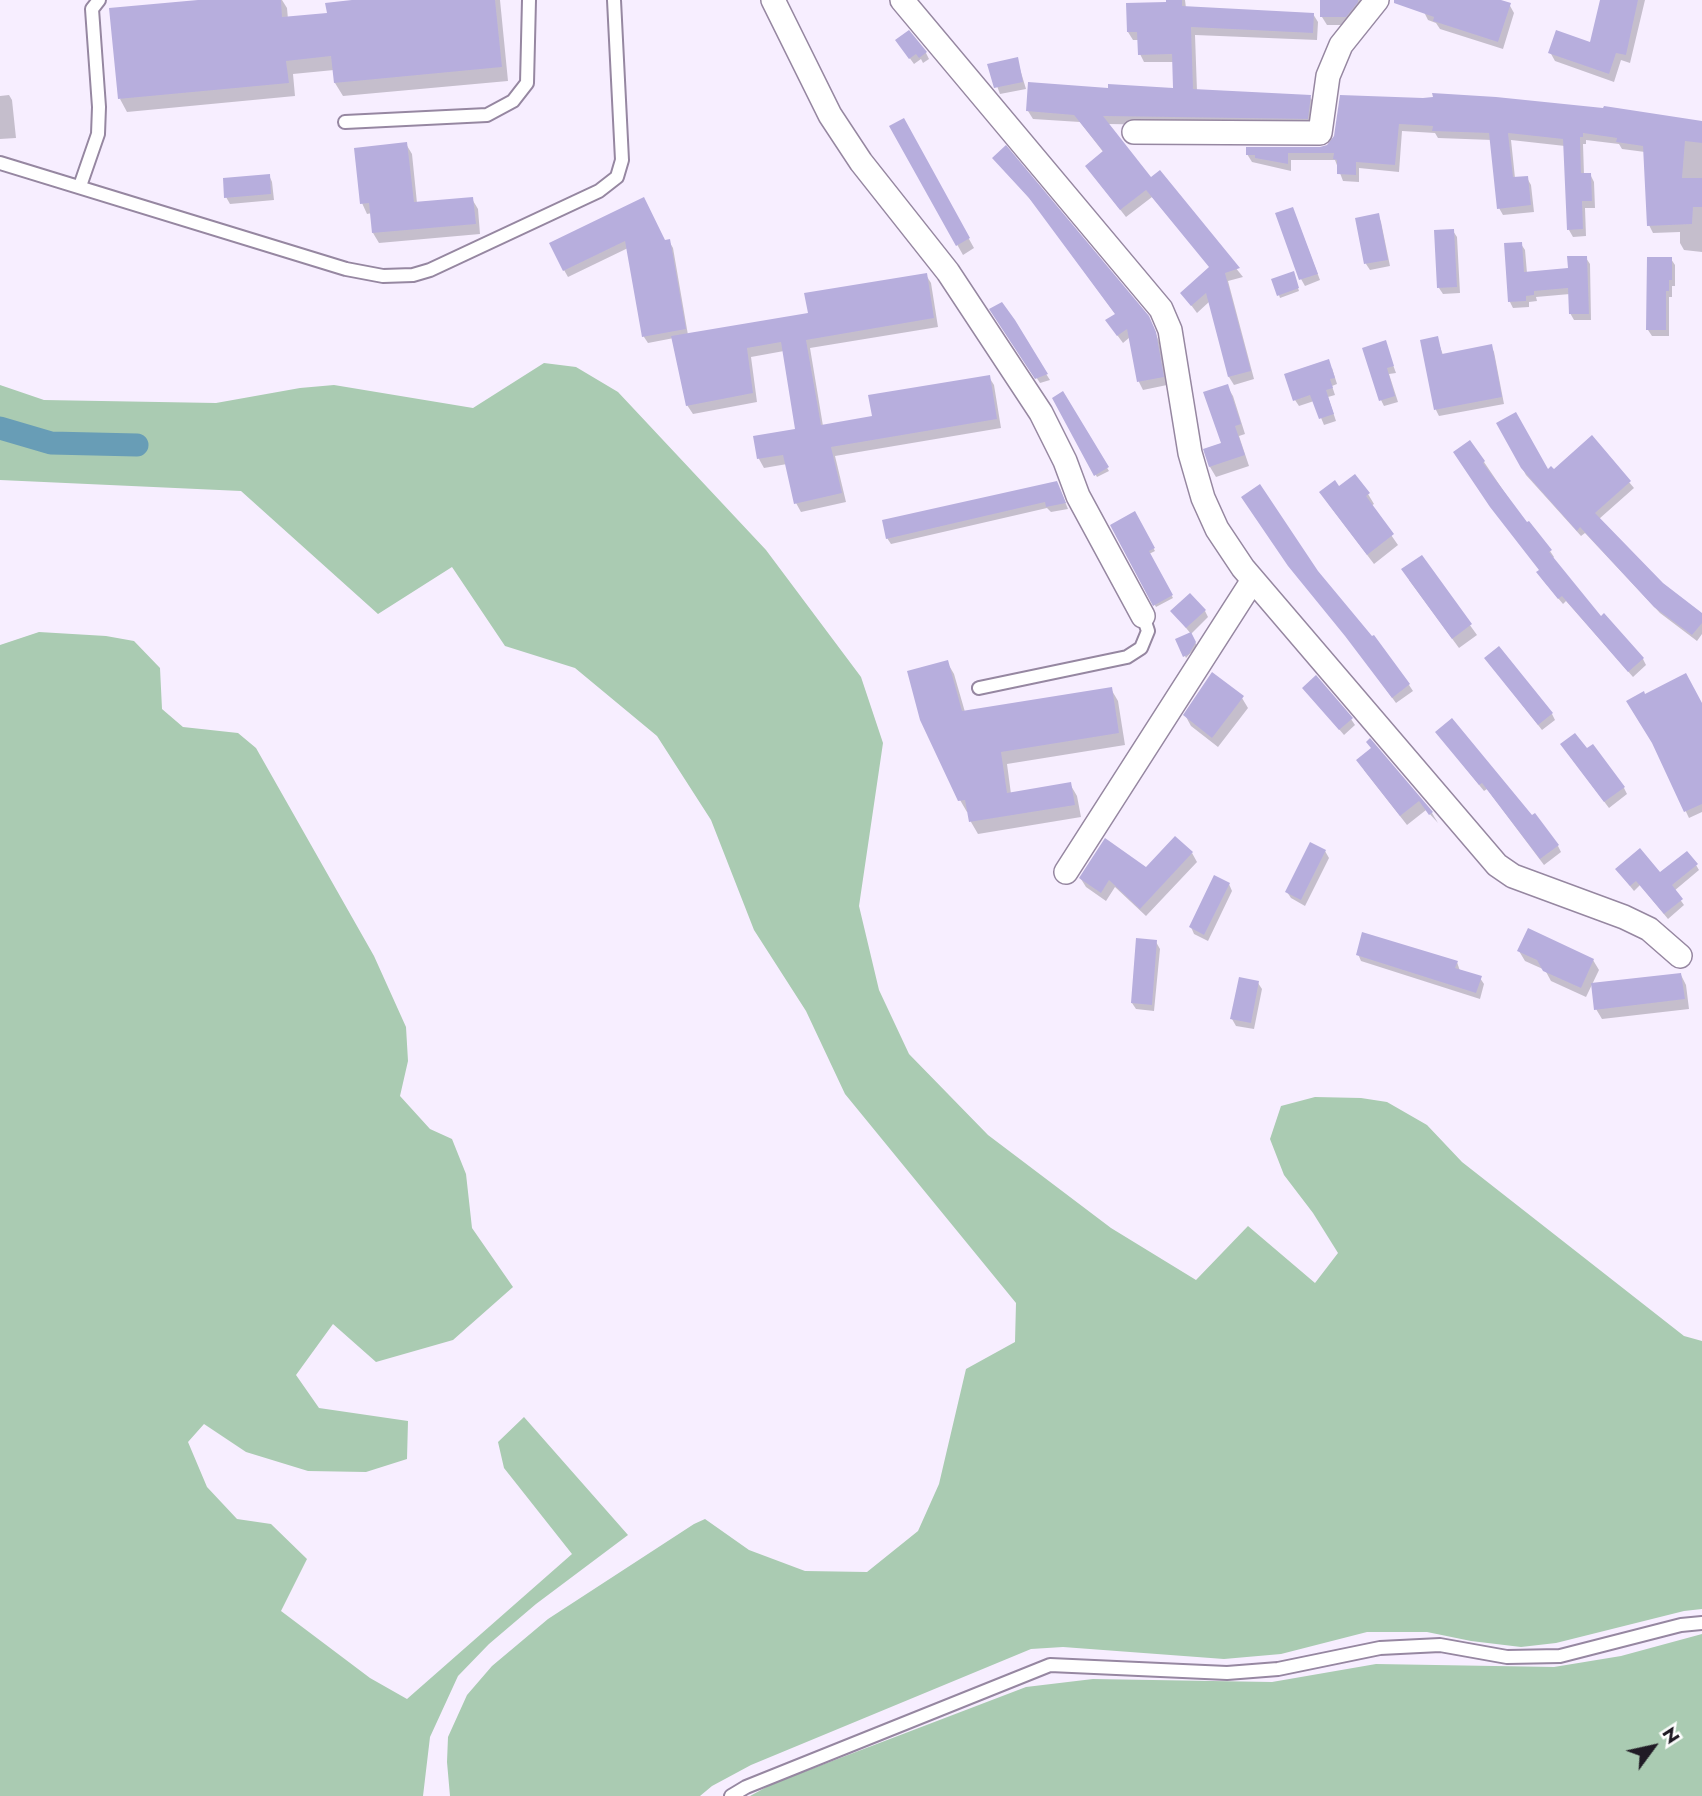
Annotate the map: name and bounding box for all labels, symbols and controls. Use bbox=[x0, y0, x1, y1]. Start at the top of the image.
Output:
north arrow bbox=[1618, 1712, 1688, 1782]
text: N bbox=[1656, 1722, 1686, 1749]

